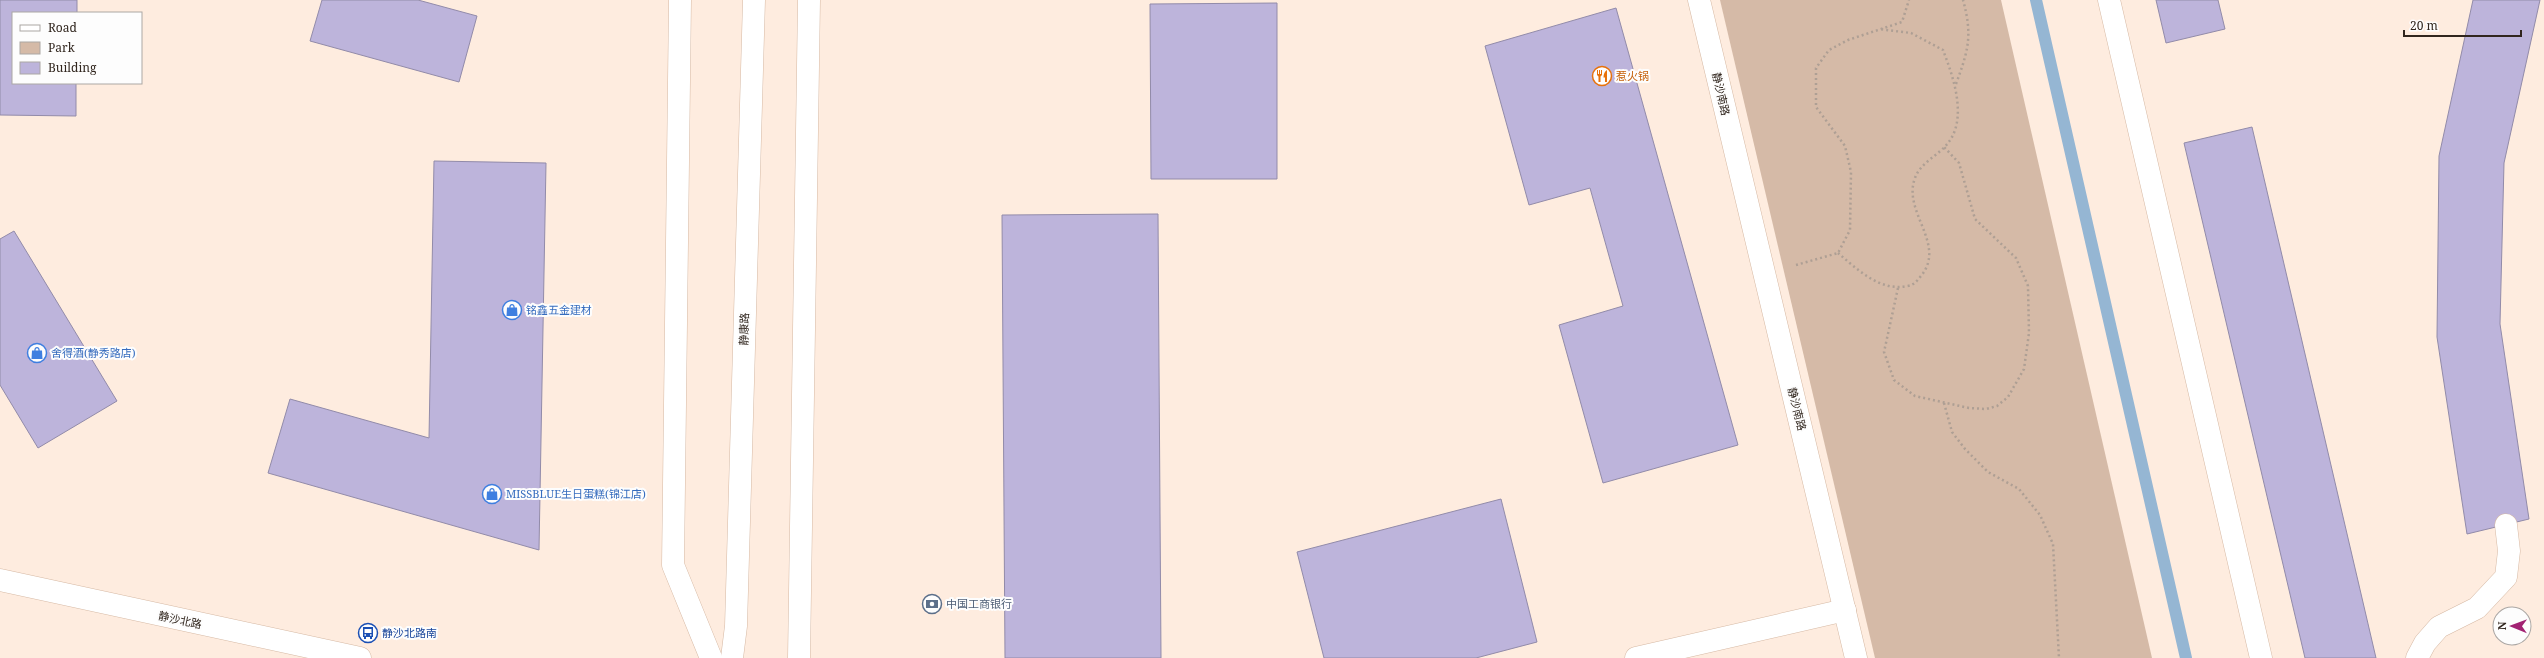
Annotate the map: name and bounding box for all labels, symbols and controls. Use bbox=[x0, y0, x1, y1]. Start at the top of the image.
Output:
legend bbox=[12, 12, 142, 84]
scale bar bbox=[2404, 12, 2521, 38]
text: 20 m bbox=[2410, 17, 2438, 34]
text: Road bbox=[48, 19, 78, 36]
text: Park bbox=[48, 39, 76, 56]
text: Building bbox=[48, 59, 97, 76]
restaurant icon: 惹火锅 bbox=[1591, 65, 1613, 87]
place label: 惹火锅 bbox=[1616, 68, 1649, 83]
street label: 静沙南路 bbox=[1709, 71, 1734, 117]
shop icon: 铭鑫五金建材 bbox=[501, 299, 523, 321]
place label: 铭鑫五金建材 bbox=[526, 302, 592, 317]
street label: 静康路 bbox=[735, 312, 752, 346]
shop icon: 舍得酒(静秀路店) bbox=[26, 342, 48, 364]
place label: 舍得酒(静秀路店) bbox=[51, 345, 136, 360]
street label: 静沙南路 bbox=[1785, 386, 1810, 432]
shop icon: MISSBLUE生日蛋糕(锦江店) bbox=[481, 483, 503, 505]
place label: MISSBLUE生日蛋糕(锦江店) bbox=[506, 486, 646, 501]
bank icon: 中国工商银行 bbox=[921, 593, 943, 615]
place label: 中国工商银行 bbox=[946, 596, 1012, 611]
north arrow bbox=[2492, 606, 2532, 646]
street label: 静沙北路 bbox=[157, 608, 203, 631]
text: N bbox=[2494, 621, 2509, 630]
bus stop icon: 静沙北路南 bbox=[357, 622, 379, 644]
place label: 静沙北路南 bbox=[382, 625, 437, 640]

